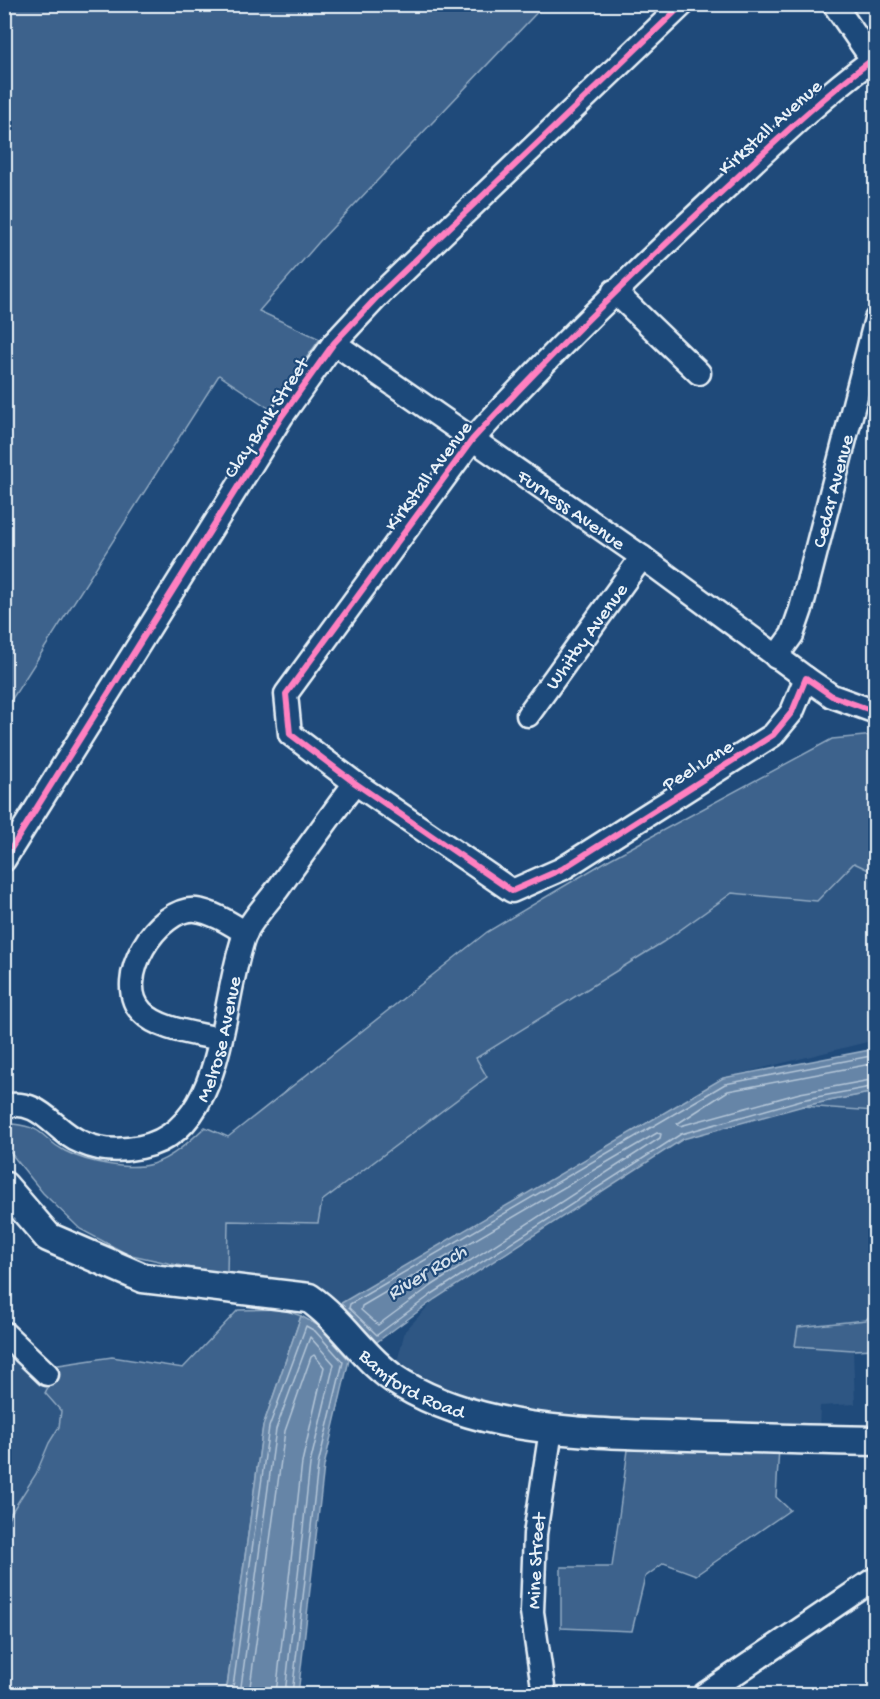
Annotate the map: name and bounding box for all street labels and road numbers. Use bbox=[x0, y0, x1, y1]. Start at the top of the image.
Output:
street label: Kirkstall Avenue bbox=[715, 76, 828, 181]
street label: Clay Bank Street bbox=[221, 353, 316, 483]
street label: Kirkstall Avenue bbox=[381, 417, 479, 537]
street label: Cedar Avenue bbox=[809, 432, 861, 551]
street label: Furness Avenue bbox=[511, 465, 629, 557]
street label: Whitby Avenue bbox=[542, 579, 635, 695]
street label: Peel Lane bbox=[658, 736, 739, 798]
street label: Melrose Avenue bbox=[193, 974, 248, 1107]
street label: Bamford Road bbox=[352, 1345, 469, 1427]
street label: Mine Street bbox=[524, 1510, 553, 1610]

